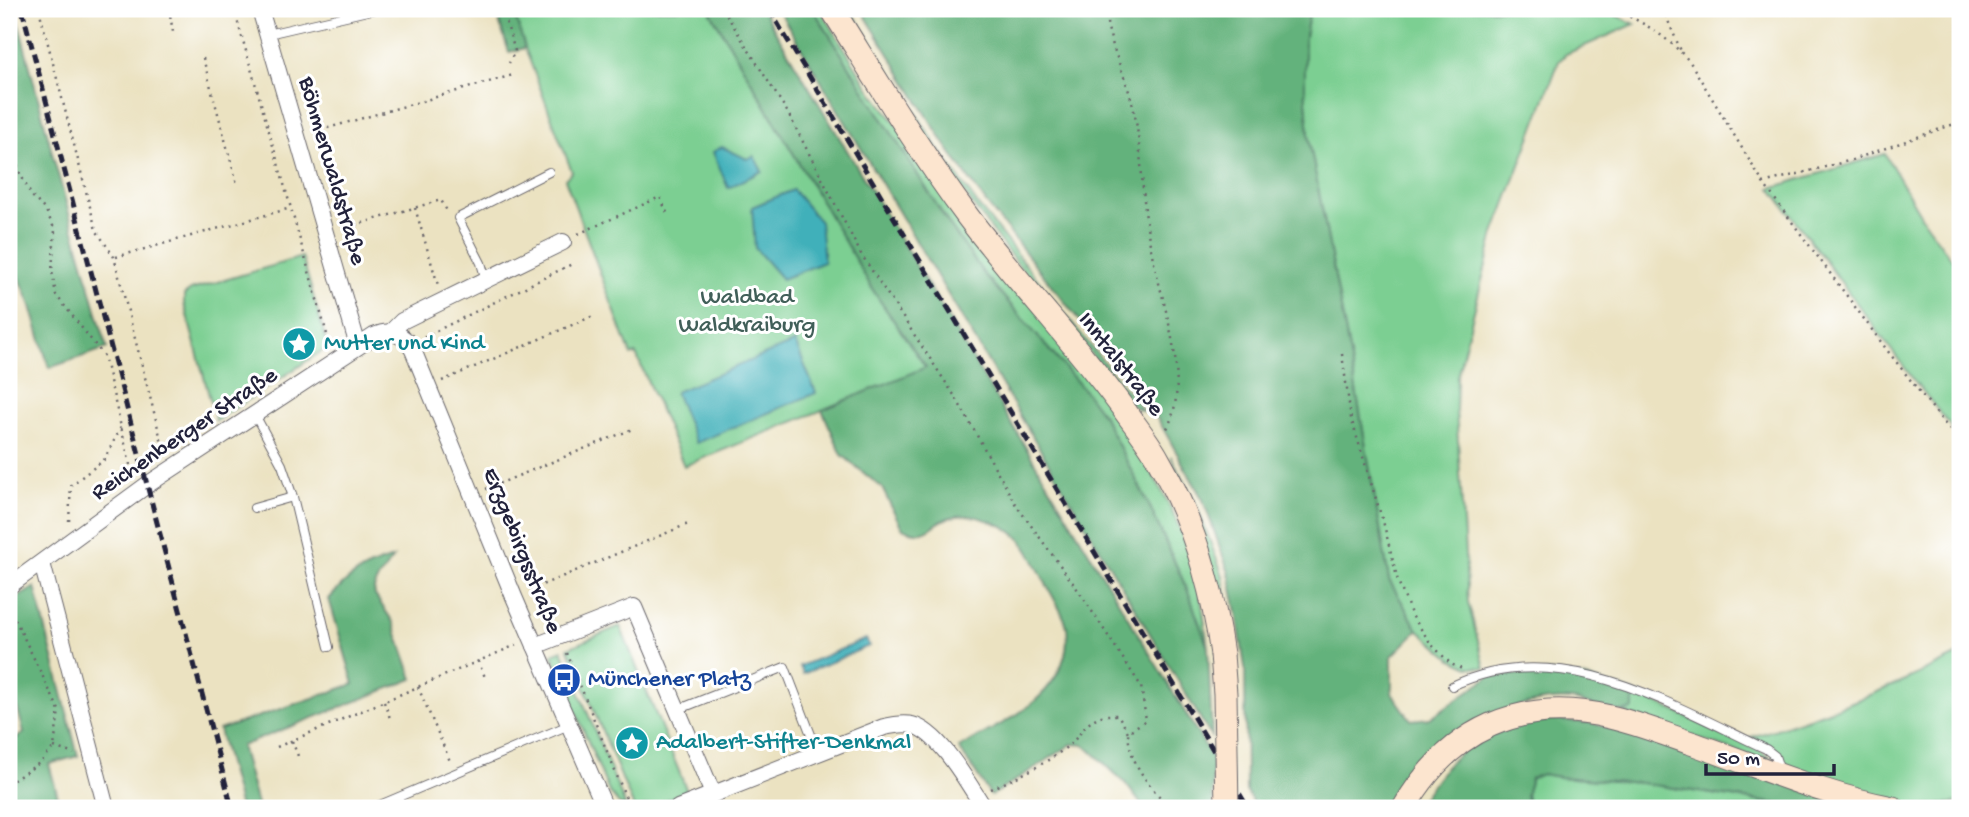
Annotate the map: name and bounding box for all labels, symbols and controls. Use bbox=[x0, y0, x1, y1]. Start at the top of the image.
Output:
street label: Böhmerwaldstraße bbox=[290, 73, 372, 269]
park label: Waldbad Waldkraiburg bbox=[679, 284, 815, 341]
street label: Inntalstraße bbox=[1070, 307, 1170, 423]
place icon: Mutter und Kind bbox=[280, 325, 318, 363]
place label: Mutter und Kind bbox=[324, 330, 486, 359]
street label: Reichenberger Straße bbox=[86, 362, 284, 508]
street label: Erzgebirgsstraße bbox=[475, 464, 568, 639]
bus stop icon: Münchener Platz bbox=[545, 661, 583, 699]
place label: Münchener Platz bbox=[588, 666, 752, 695]
place icon: Adalbert-Stifter-Denkmal bbox=[613, 724, 651, 762]
place label: Adalbert-Stifter-Denkmal bbox=[656, 729, 911, 758]
scale bar bbox=[1706, 733, 1834, 777]
text: 50 m bbox=[1717, 748, 1760, 773]

